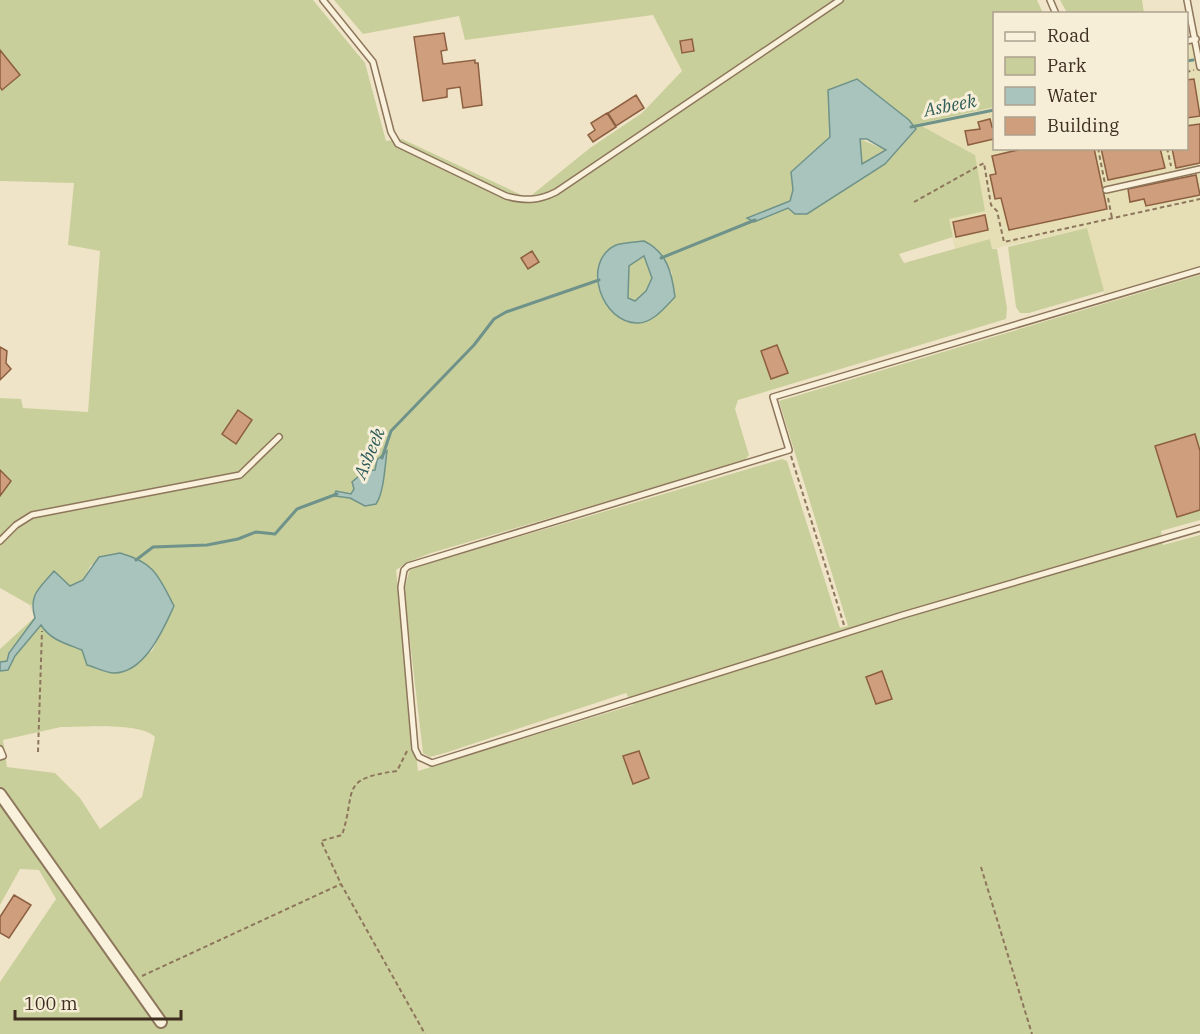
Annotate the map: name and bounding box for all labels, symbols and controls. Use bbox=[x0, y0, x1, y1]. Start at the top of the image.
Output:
legend bbox=[993, 12, 1188, 150]
text: Road bbox=[1047, 24, 1090, 47]
text: Park bbox=[1047, 54, 1087, 77]
text: Water bbox=[1047, 84, 1097, 107]
water label: Asbeek bbox=[921, 89, 979, 122]
text: Building bbox=[1047, 114, 1119, 137]
water label: Asbeek bbox=[348, 424, 390, 483]
scale bar bbox=[15, 983, 182, 1021]
text: 100 m bbox=[24, 992, 78, 1015]

